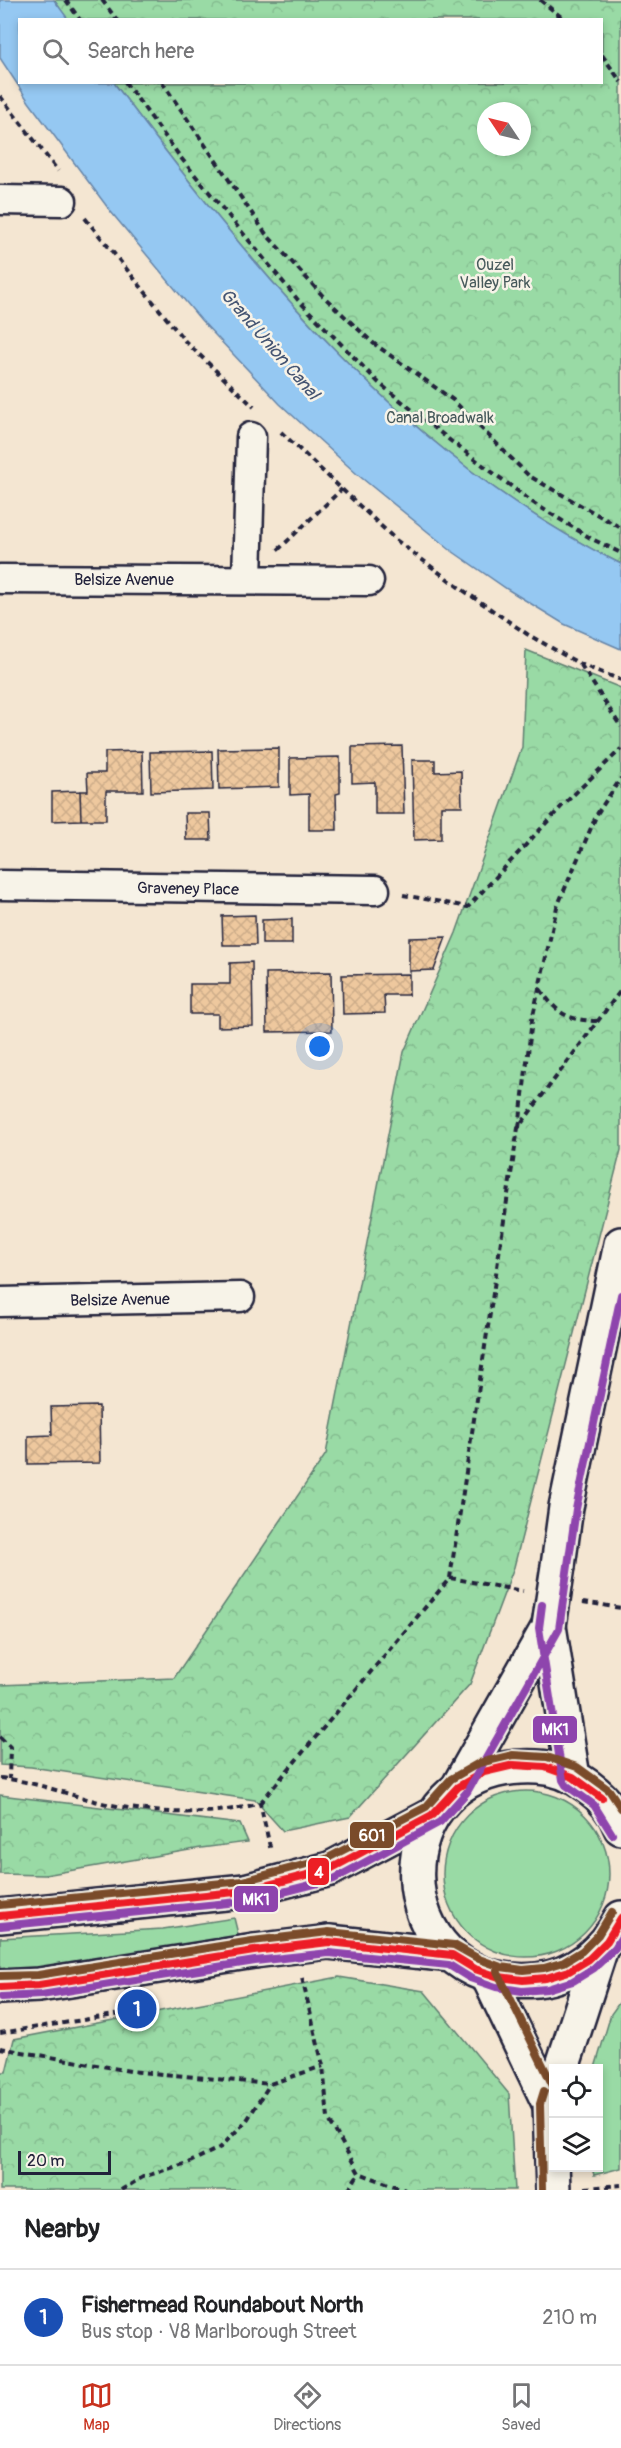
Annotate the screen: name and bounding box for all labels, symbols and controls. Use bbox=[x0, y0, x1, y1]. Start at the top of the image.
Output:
search box bbox=[18, 18, 603, 84]
icon: search bbox=[39, 35, 72, 68]
text: Search here bbox=[87, 37, 194, 65]
north arrow bbox=[477, 102, 531, 156]
park label: Ouzel Valley Park bbox=[460, 255, 531, 293]
water label: Grand Union Canal bbox=[215, 284, 325, 406]
park label: Canal Broadwalk bbox=[386, 408, 494, 428]
street label: Belsize Avenue bbox=[74, 570, 174, 590]
street label: Graveney Place bbox=[137, 878, 239, 900]
your location bbox=[305, 1032, 334, 1061]
street label: Belsize Avenue bbox=[70, 1289, 170, 1311]
line badge: MK1 bbox=[532, 1715, 578, 1744]
text: MK1 bbox=[541, 1720, 569, 1740]
line badge: 601 bbox=[349, 1821, 395, 1849]
text: 601 bbox=[359, 1826, 385, 1846]
line badge: 4 bbox=[307, 1857, 330, 1886]
text: 4 bbox=[314, 1863, 324, 1883]
line badge: MK1 bbox=[233, 1885, 279, 1913]
text: MK1 bbox=[242, 1890, 270, 1910]
pin: 1 bbox=[118, 1986, 156, 2032]
map controls bbox=[549, 2064, 603, 2172]
button: locate bbox=[549, 2064, 603, 2118]
button: layers bbox=[549, 2118, 603, 2172]
scale bar bbox=[18, 2148, 111, 2176]
text: 20 m bbox=[27, 2151, 65, 2171]
text: Nearby bbox=[24, 2213, 100, 2245]
text: Fishermead Roundabout North bbox=[81, 2291, 363, 2319]
text: 1 bbox=[40, 2305, 47, 2330]
text: 210 m bbox=[542, 2305, 597, 2330]
text: Bus stop · V8 Marlborough Street bbox=[81, 2319, 357, 2344]
tab: Map bbox=[80, 2379, 113, 2435]
tab: Directions bbox=[273, 2379, 341, 2435]
tab: Saved bbox=[501, 2379, 541, 2435]

